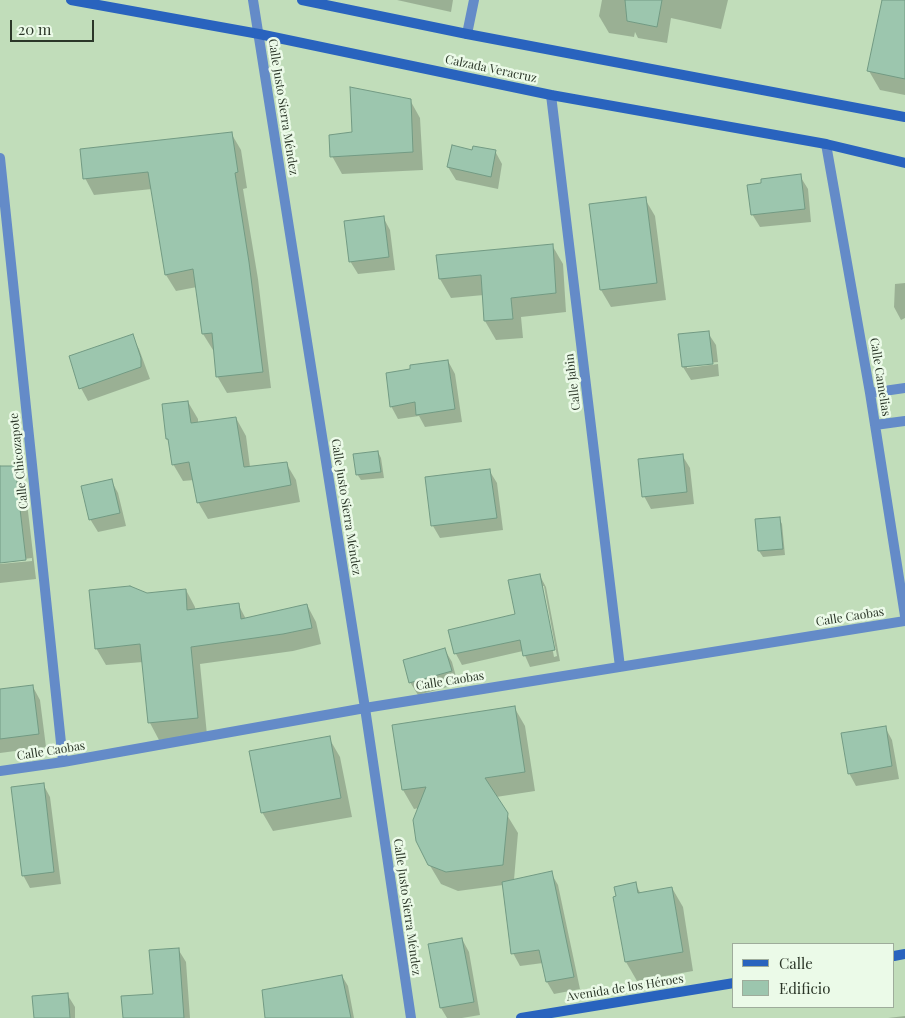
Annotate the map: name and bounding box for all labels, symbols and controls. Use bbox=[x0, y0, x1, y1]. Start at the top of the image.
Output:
scale bar bbox=[12, 10, 96, 42]
text: 20 m bbox=[18, 19, 51, 39]
street label: Calle Justo Sierra Méndez bbox=[265, 38, 301, 176]
street label: Calzada Veracruz bbox=[444, 52, 538, 86]
street label: Calle Camelias bbox=[867, 337, 893, 417]
street label: Calle Jabin bbox=[562, 353, 584, 411]
street label: Calle Chicozapote bbox=[7, 412, 31, 510]
street label: Calle Justo Sierra Méndez bbox=[328, 438, 364, 576]
street label: Calle Caobas bbox=[815, 604, 885, 630]
street label: Calle Caobas bbox=[415, 668, 485, 694]
street label: Calle Caobas bbox=[16, 738, 86, 764]
street label: Calle Justo Sierra Méndez bbox=[390, 838, 424, 976]
legend bbox=[732, 943, 895, 1008]
text: Calle bbox=[779, 953, 813, 973]
street label: Avenida de los Héroes bbox=[565, 972, 685, 1004]
text: Edificio bbox=[779, 978, 830, 998]

